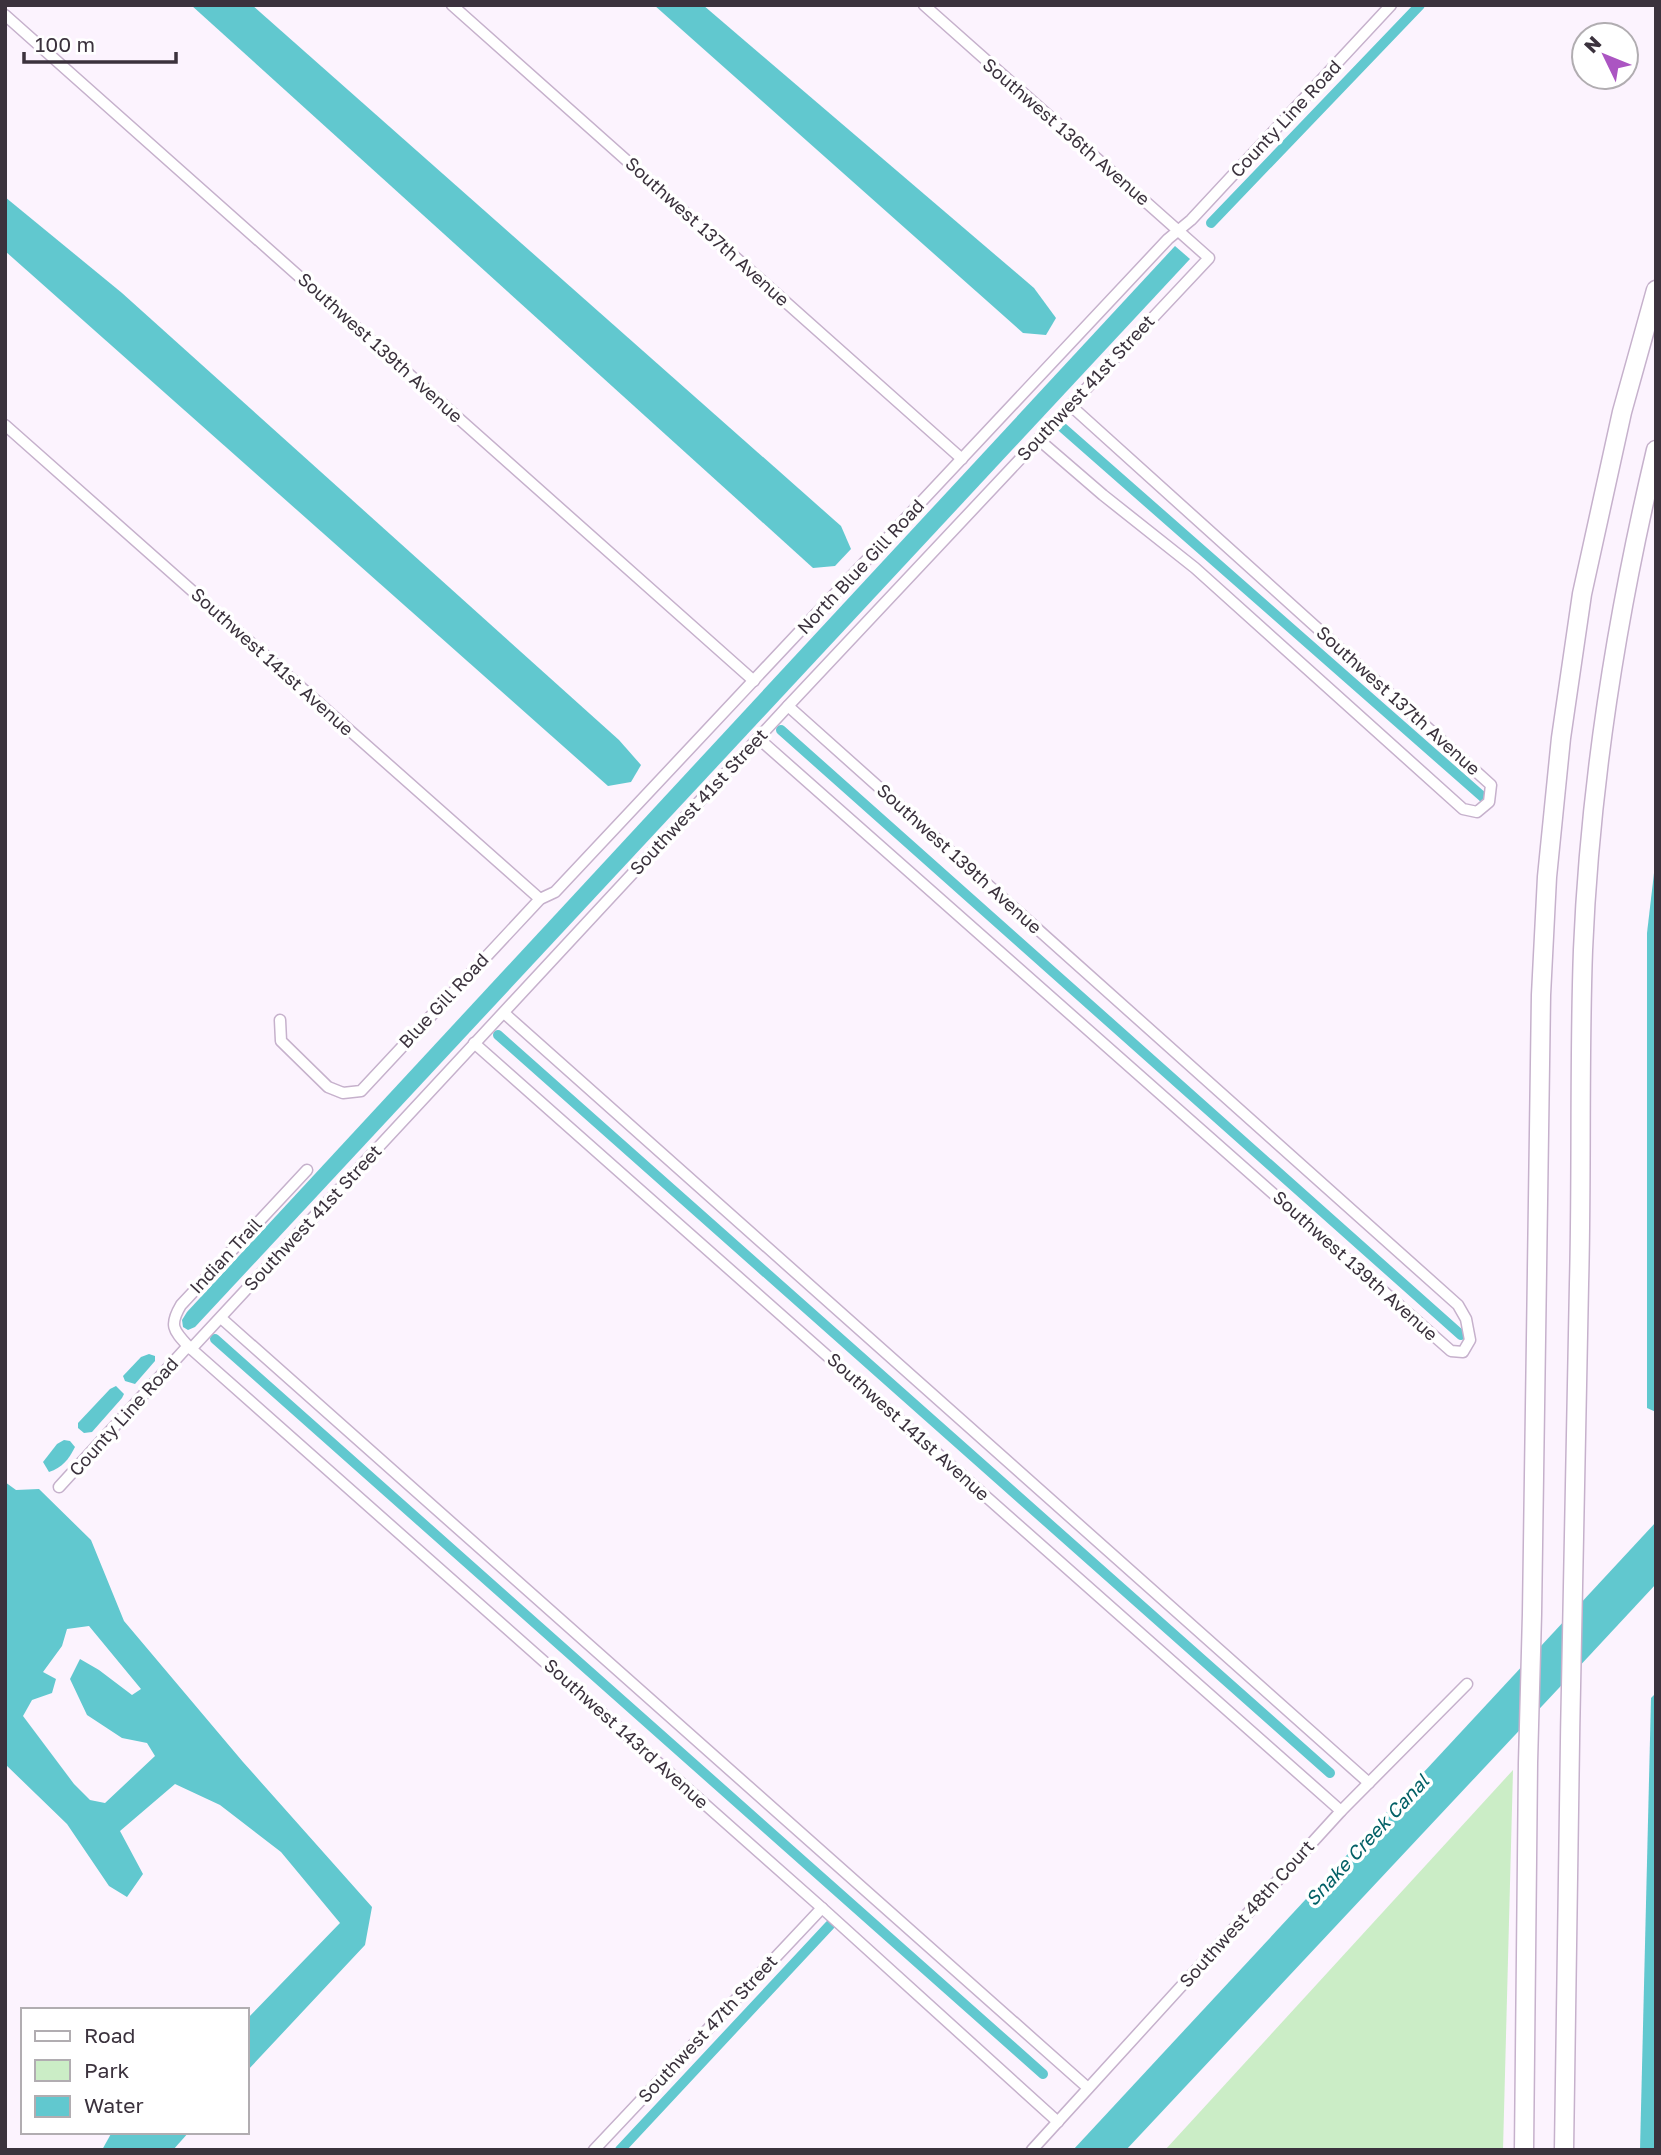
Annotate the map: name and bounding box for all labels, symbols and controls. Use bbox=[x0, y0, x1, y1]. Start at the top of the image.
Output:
scale bar bbox=[24, 21, 177, 65]
north arrow bbox=[1570, 21, 1640, 91]
text: 100 m bbox=[35, 31, 95, 57]
text: N bbox=[1579, 31, 1606, 57]
street label: Southwest 136th Avenue bbox=[979, 53, 1155, 210]
street label: County Line Road bbox=[1225, 55, 1345, 181]
street label: Southwest 137th Avenue bbox=[621, 152, 794, 311]
street label: Southwest 139th Avenue bbox=[294, 268, 467, 427]
street label: Southwest 41st Street bbox=[1012, 310, 1159, 465]
street label: North Blue Gill Road bbox=[792, 494, 928, 638]
street label: Southwest 141st Avenue bbox=[187, 583, 358, 740]
street label: Southwest 137th Avenue bbox=[1312, 621, 1485, 780]
street label: Southwest 41st Street bbox=[625, 724, 772, 879]
street label: Southwest 139th Avenue bbox=[873, 779, 1046, 938]
street label: Blue Gill Road bbox=[394, 948, 493, 1052]
street label: Southwest 41st Street bbox=[239, 1140, 386, 1295]
street label: Southwest 139th Avenue bbox=[1269, 1186, 1442, 1345]
street label: Indian Trail bbox=[185, 1213, 266, 1298]
street label: Southwest 141st Avenue bbox=[823, 1348, 994, 1505]
street label: County Line Road bbox=[64, 1352, 182, 1480]
street label: Southwest 143rd Avenue bbox=[540, 1654, 713, 1813]
water label: Snake Creek Canal bbox=[1300, 1769, 1434, 1910]
street label: Southwest 48th Court bbox=[1174, 1835, 1318, 1992]
street label: Southwest 47th Street bbox=[633, 1950, 781, 2107]
legend bbox=[21, 2008, 248, 2134]
text: Road bbox=[84, 2022, 135, 2048]
text: Park bbox=[84, 2057, 130, 2083]
text: Water bbox=[84, 2092, 144, 2118]

